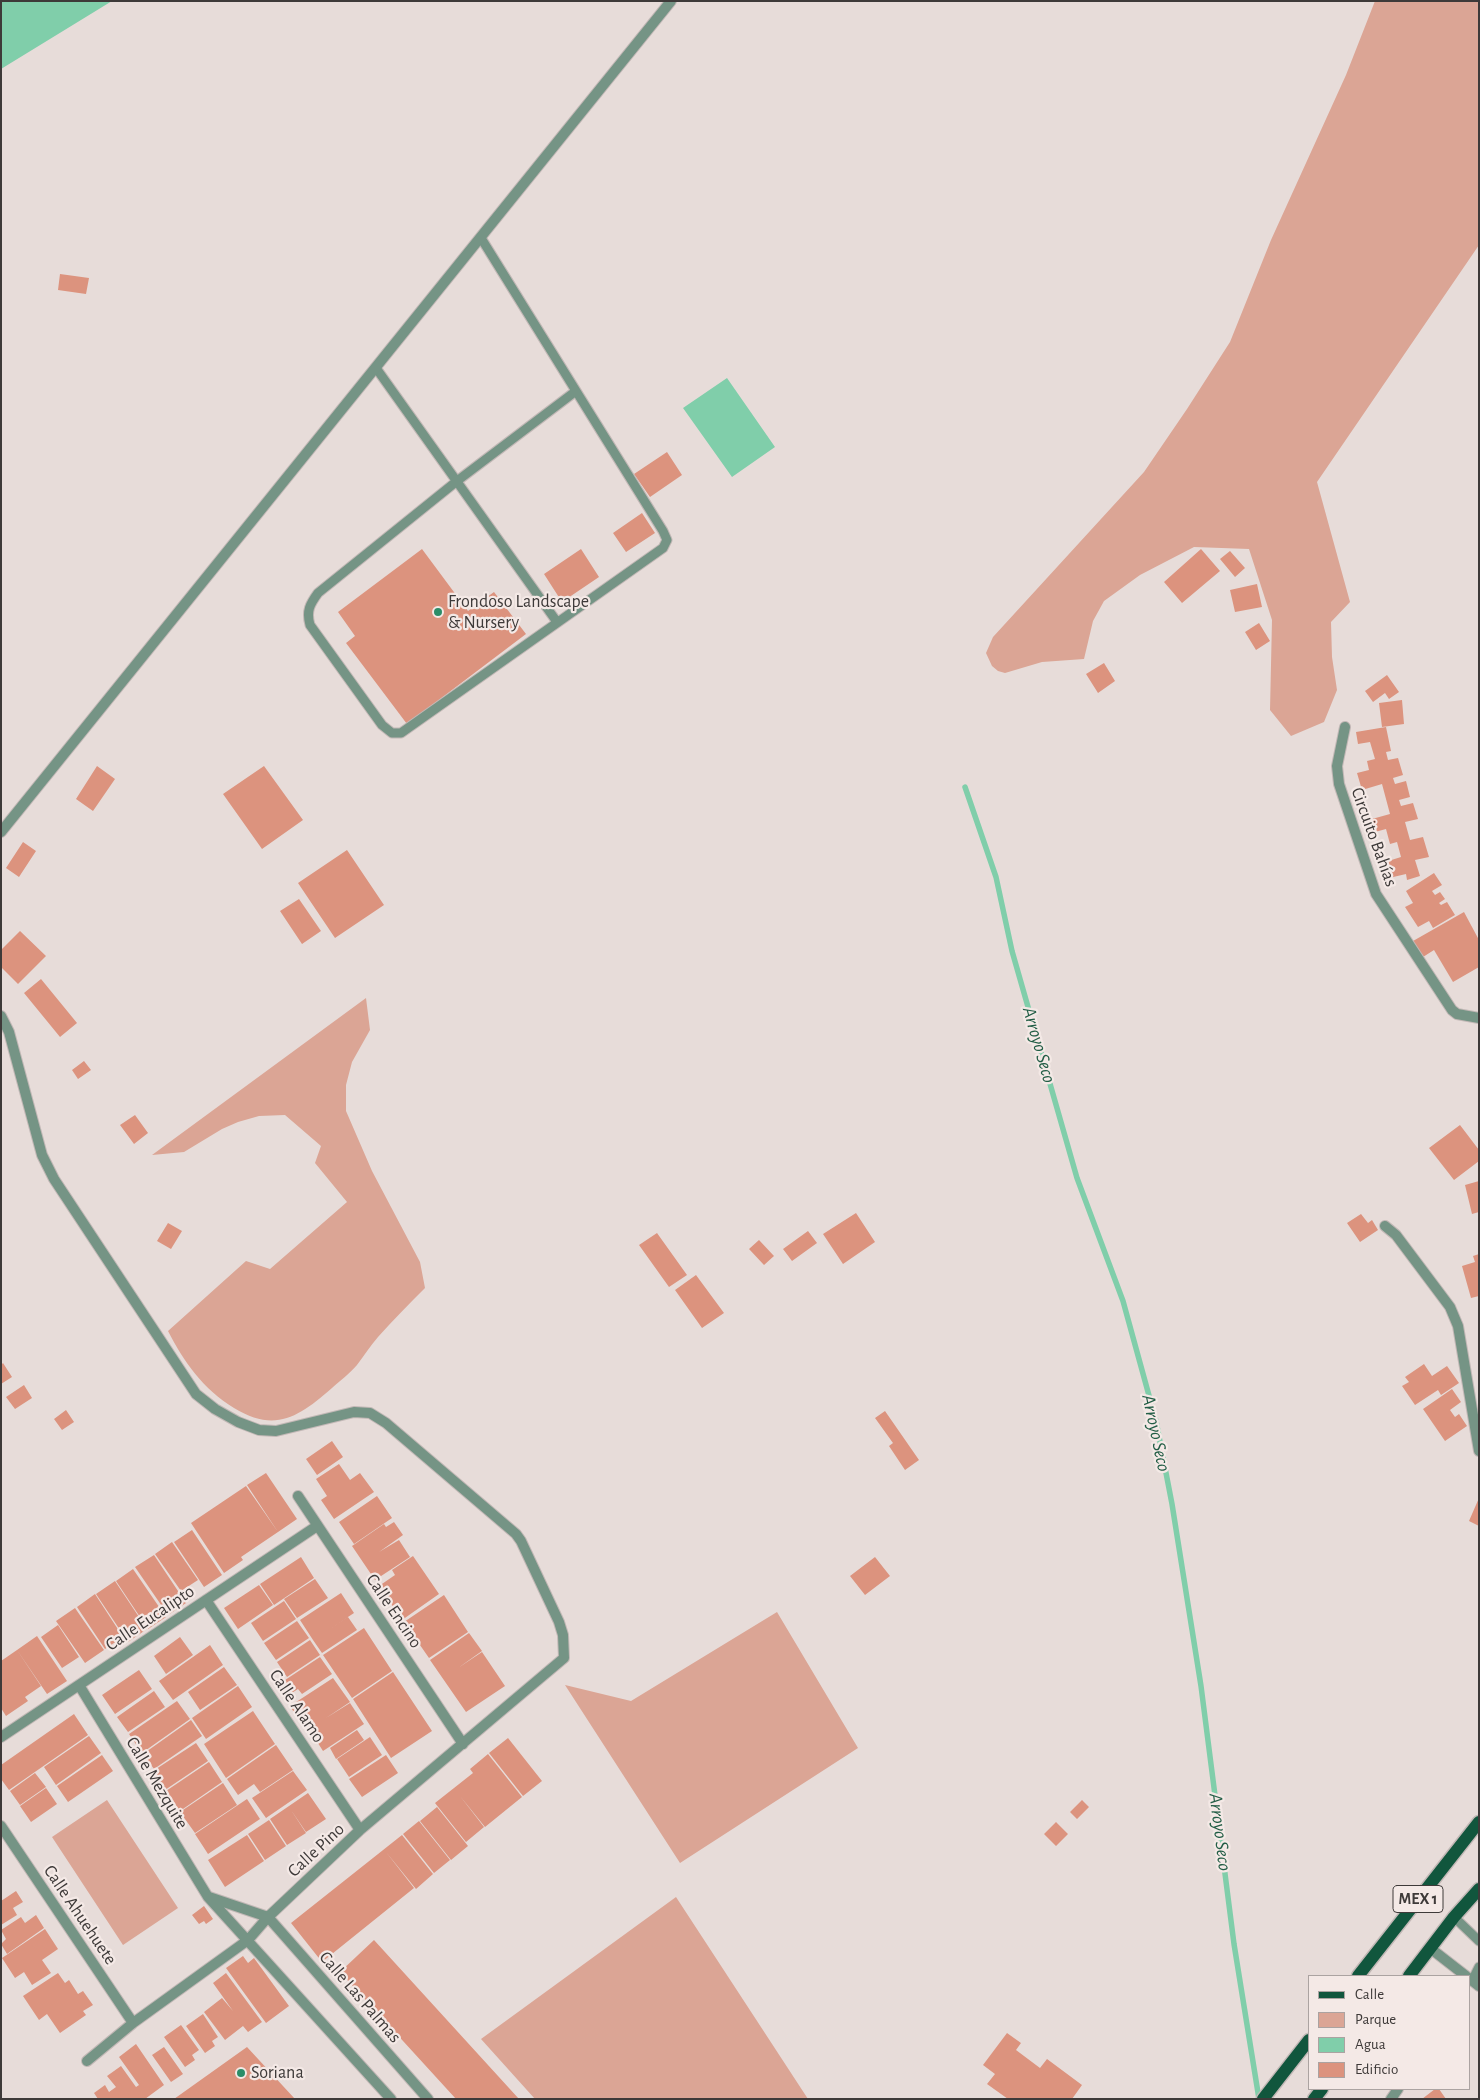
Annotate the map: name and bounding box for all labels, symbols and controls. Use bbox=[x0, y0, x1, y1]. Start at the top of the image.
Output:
place label: Frondoso Landscape & Nursery bbox=[448, 591, 589, 634]
marker: Frondoso Landscape & Nursery bbox=[432, 606, 444, 618]
street label: Circuito Bahías bbox=[1346, 784, 1402, 890]
water label: Arroyo Seco bbox=[1017, 1004, 1061, 1086]
water label: Arroyo Seco bbox=[1137, 1392, 1175, 1474]
street label: Calle Encino bbox=[361, 1570, 427, 1652]
street label: Calle Eucalipto bbox=[101, 1580, 199, 1656]
street label: Calle Alamo bbox=[265, 1665, 329, 1747]
street label: Calle Mezquite bbox=[121, 1733, 193, 1833]
water label: Arroyo Seco bbox=[1204, 1792, 1236, 1872]
street label: Calle Pino bbox=[283, 1818, 349, 1882]
street label: Calle Ahuehuete bbox=[39, 1861, 121, 1969]
road number: MEX 1 bbox=[1393, 1886, 1443, 1912]
street label: Calle Las Palmas bbox=[314, 1947, 406, 2047]
legend bbox=[1308, 1975, 1470, 2090]
text: Calle bbox=[1355, 1987, 1384, 2002]
text: Parque bbox=[1355, 2012, 1396, 2027]
text: Agua bbox=[1355, 2037, 1386, 2052]
place label: Soriana bbox=[251, 2062, 304, 2084]
text: Edificio bbox=[1355, 2062, 1398, 2077]
marker: Soriana bbox=[235, 2067, 247, 2079]

